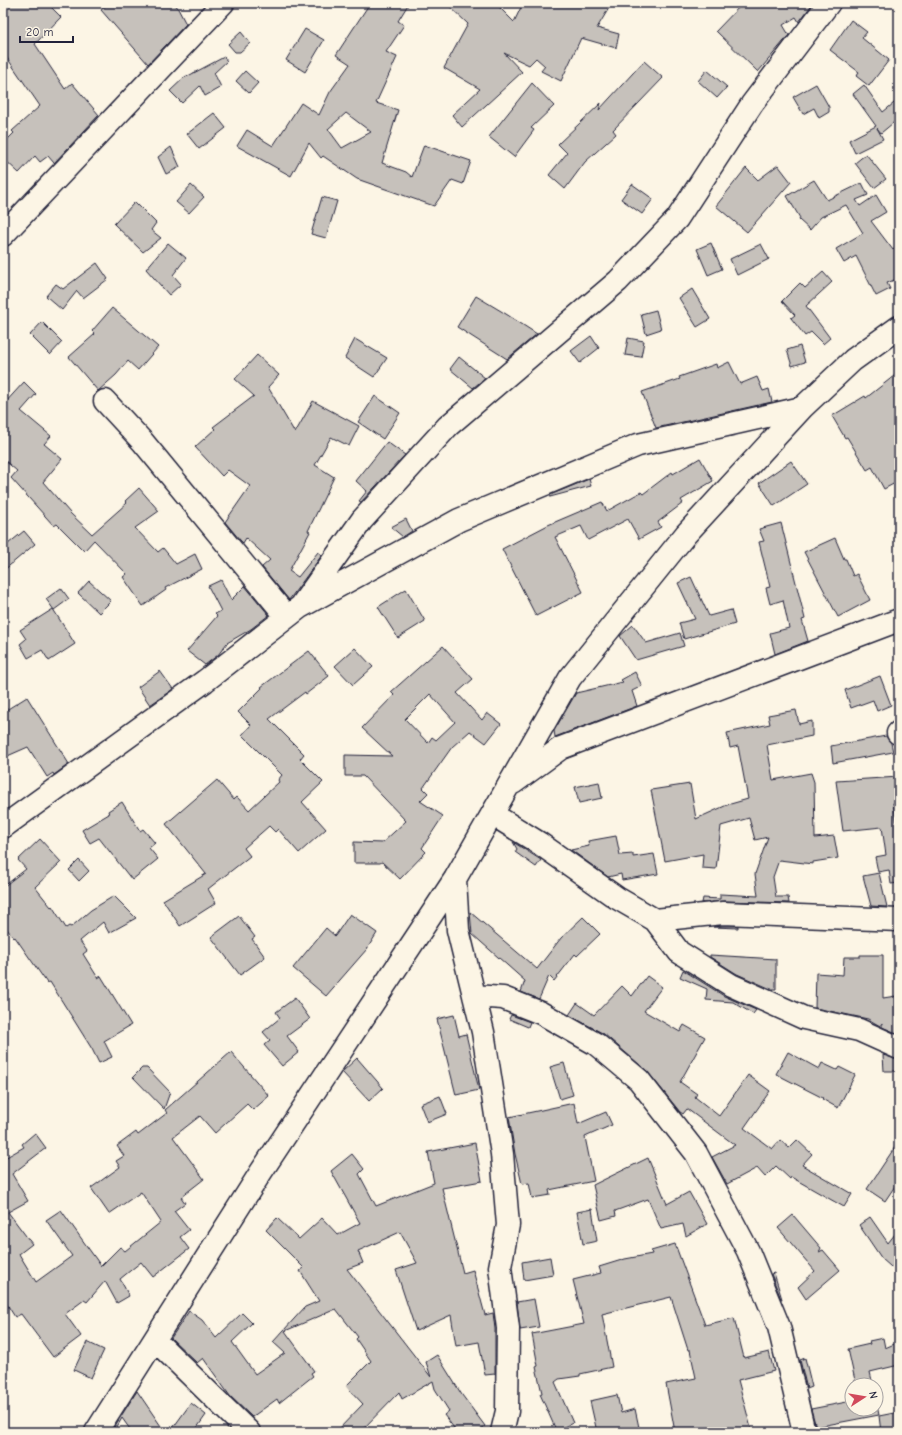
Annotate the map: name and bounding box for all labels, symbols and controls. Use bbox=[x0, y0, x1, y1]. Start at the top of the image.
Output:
scale bar bbox=[20, 18, 73, 44]
text: 20 m bbox=[26, 25, 54, 39]
north arrow bbox=[844, 1377, 884, 1417]
text: N bbox=[866, 1390, 880, 1400]

